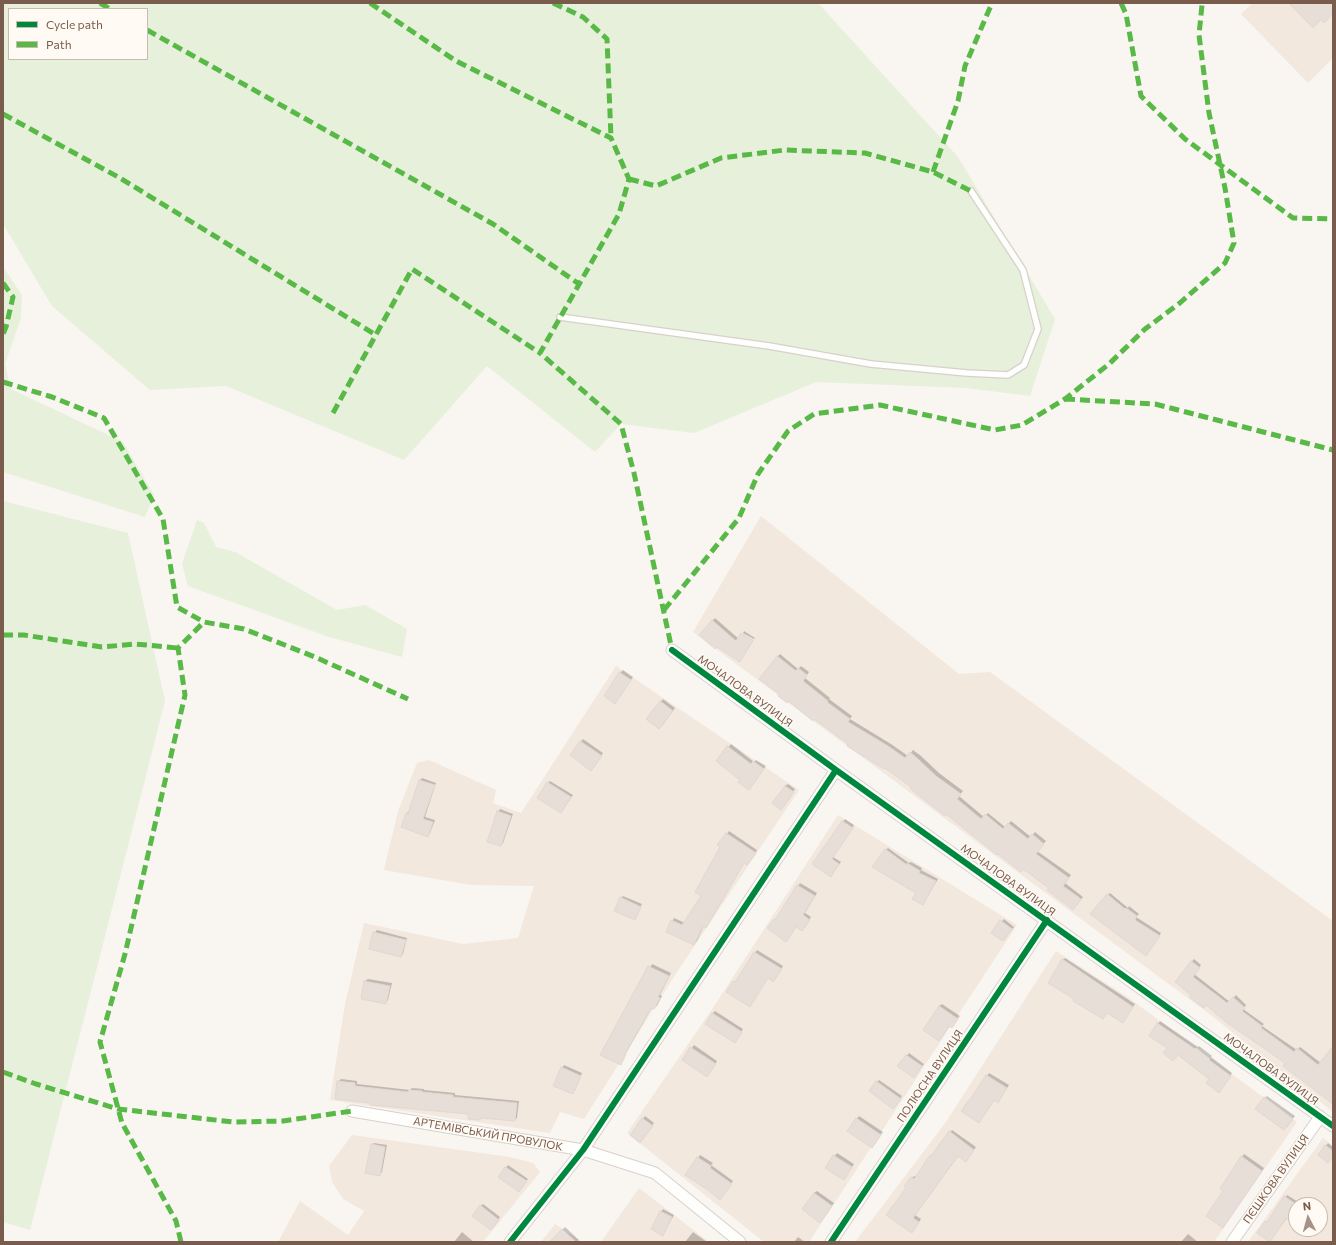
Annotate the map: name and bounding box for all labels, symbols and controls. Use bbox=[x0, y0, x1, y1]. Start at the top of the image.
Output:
legend bbox=[8, 8, 148, 60]
text: Cycle path bbox=[46, 17, 103, 31]
text: Path bbox=[46, 37, 72, 51]
street label: МОЧАЛОВА ВУЛИЦЯ bbox=[695, 652, 795, 730]
street label: МОЧАЛОВА ВУЛИЦЯ bbox=[958, 841, 1058, 919]
street label: ПОЛЮСНА ВУЛИЦЯ bbox=[894, 1027, 966, 1125]
street label: МОЧАЛОВА ВУЛИЦЯ bbox=[1221, 1030, 1321, 1108]
street label: АРТЕМІВСЬКИЙ ПРОВУЛОК bbox=[412, 1114, 564, 1154]
street label: ПЄШКОВА ВУЛИЦЯ bbox=[1240, 1132, 1312, 1226]
north arrow bbox=[1288, 1197, 1328, 1237]
text: N bbox=[1302, 1199, 1312, 1212]

